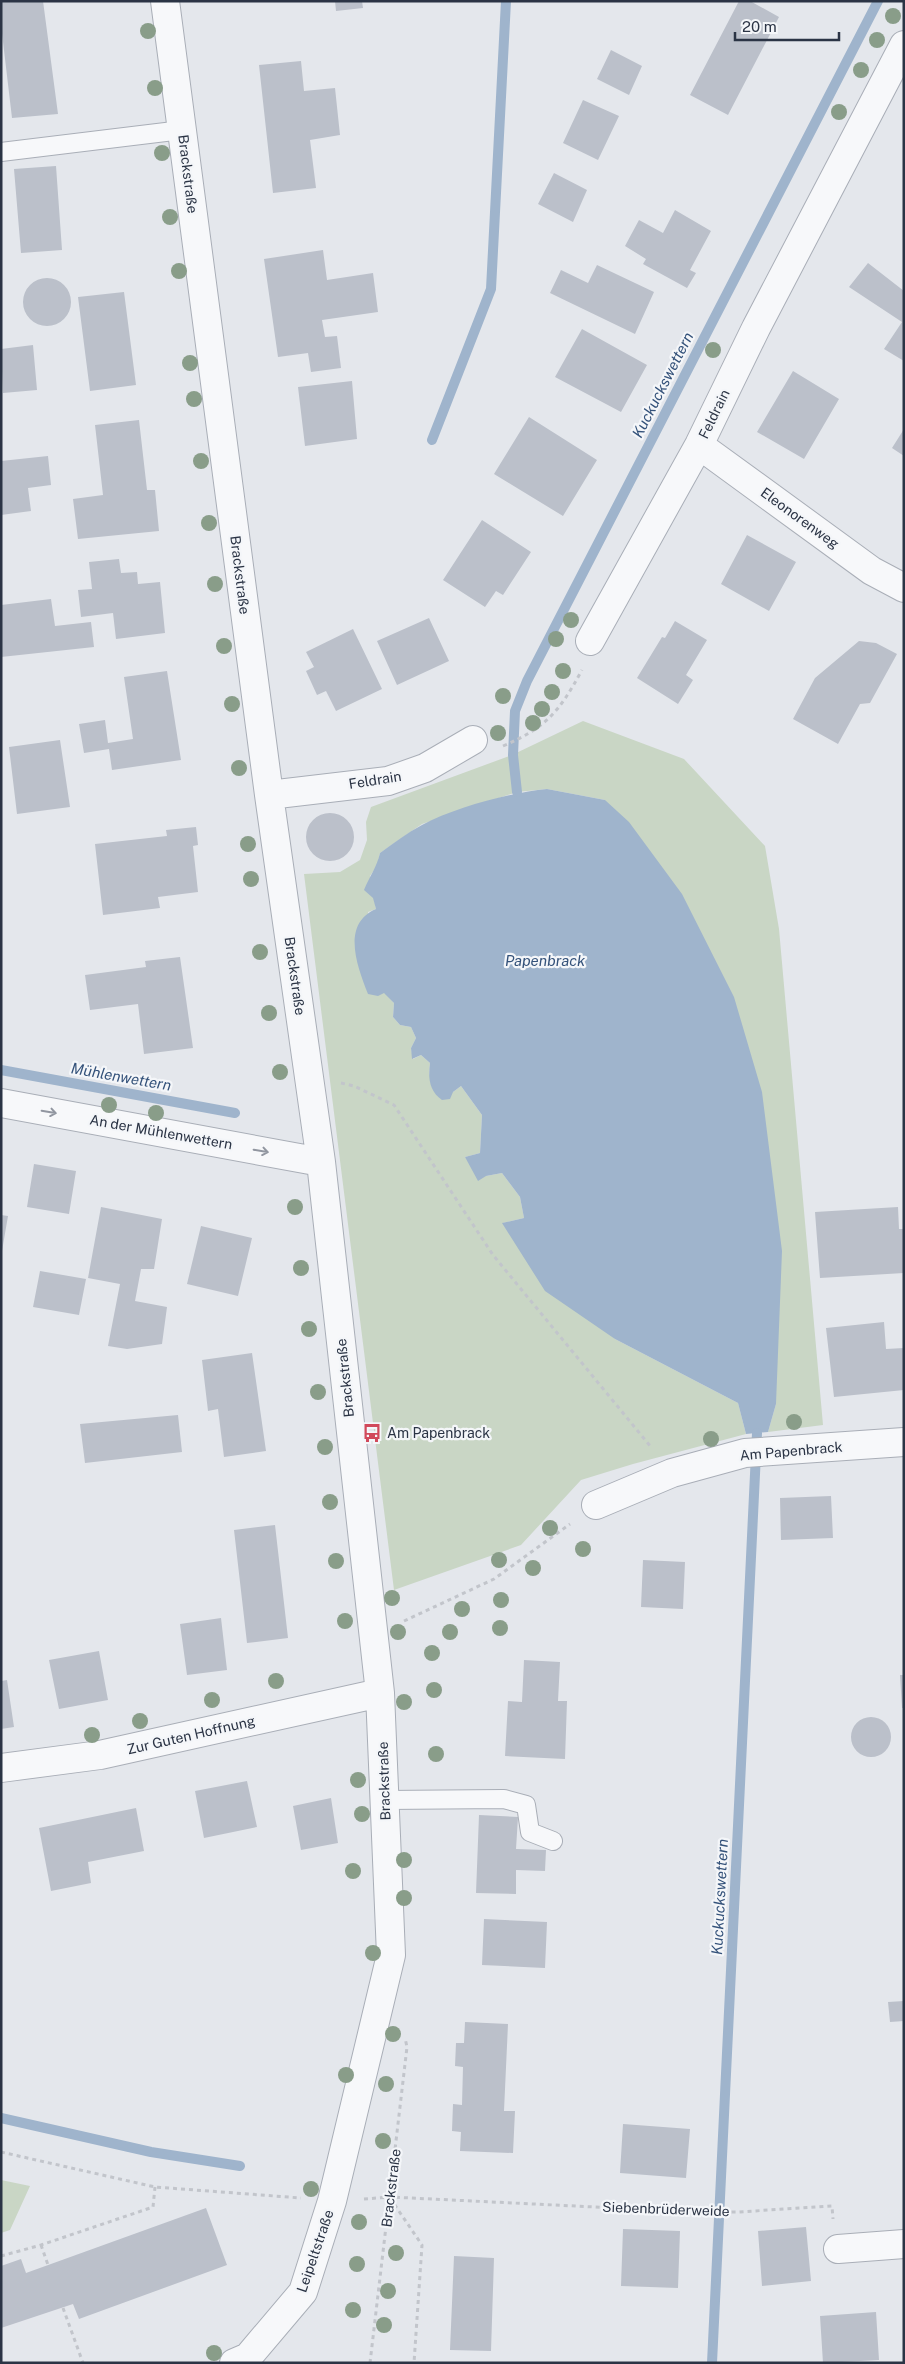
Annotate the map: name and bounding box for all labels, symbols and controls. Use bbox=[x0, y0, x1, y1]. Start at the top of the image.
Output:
scale bar bbox=[735, 10, 839, 42]
text: 20 m bbox=[742, 18, 777, 35]
street label: Brackstraße bbox=[175, 134, 201, 214]
water label: Kuckuckswettern bbox=[629, 329, 697, 440]
street label: Feldrain bbox=[695, 387, 733, 441]
street label: Eleonorenweg bbox=[758, 484, 842, 552]
street label: Brackstraße bbox=[227, 535, 253, 615]
street label: Feldrain bbox=[348, 768, 402, 792]
street label: Brackstraße bbox=[282, 936, 308, 1016]
water label: Papenbrack bbox=[505, 952, 586, 969]
water label: Mühlenwettern bbox=[70, 1059, 173, 1094]
one-way arrow bbox=[41, 1107, 57, 1117]
street label: An der Mühlenwettern bbox=[88, 1112, 234, 1152]
one-way arrow bbox=[252, 1146, 268, 1156]
street label: Brackstraße bbox=[333, 1338, 357, 1418]
bus stop icon: Am Papenbrack bbox=[361, 1422, 383, 1444]
place label: Am Papenbrack bbox=[387, 1425, 490, 1441]
street label: Am Papenbrack bbox=[739, 1439, 843, 1463]
street label: Zur Guten Hoffnung bbox=[125, 1712, 257, 1758]
street label: Brackstraße bbox=[375, 1741, 393, 1821]
water label: Kuckuckswettern bbox=[708, 1838, 731, 1956]
street label: Brackstraße bbox=[378, 2148, 404, 2228]
street label: Siebenbrüderweide bbox=[602, 2199, 730, 2219]
street label: Leipeltstraße bbox=[293, 2208, 337, 2294]

